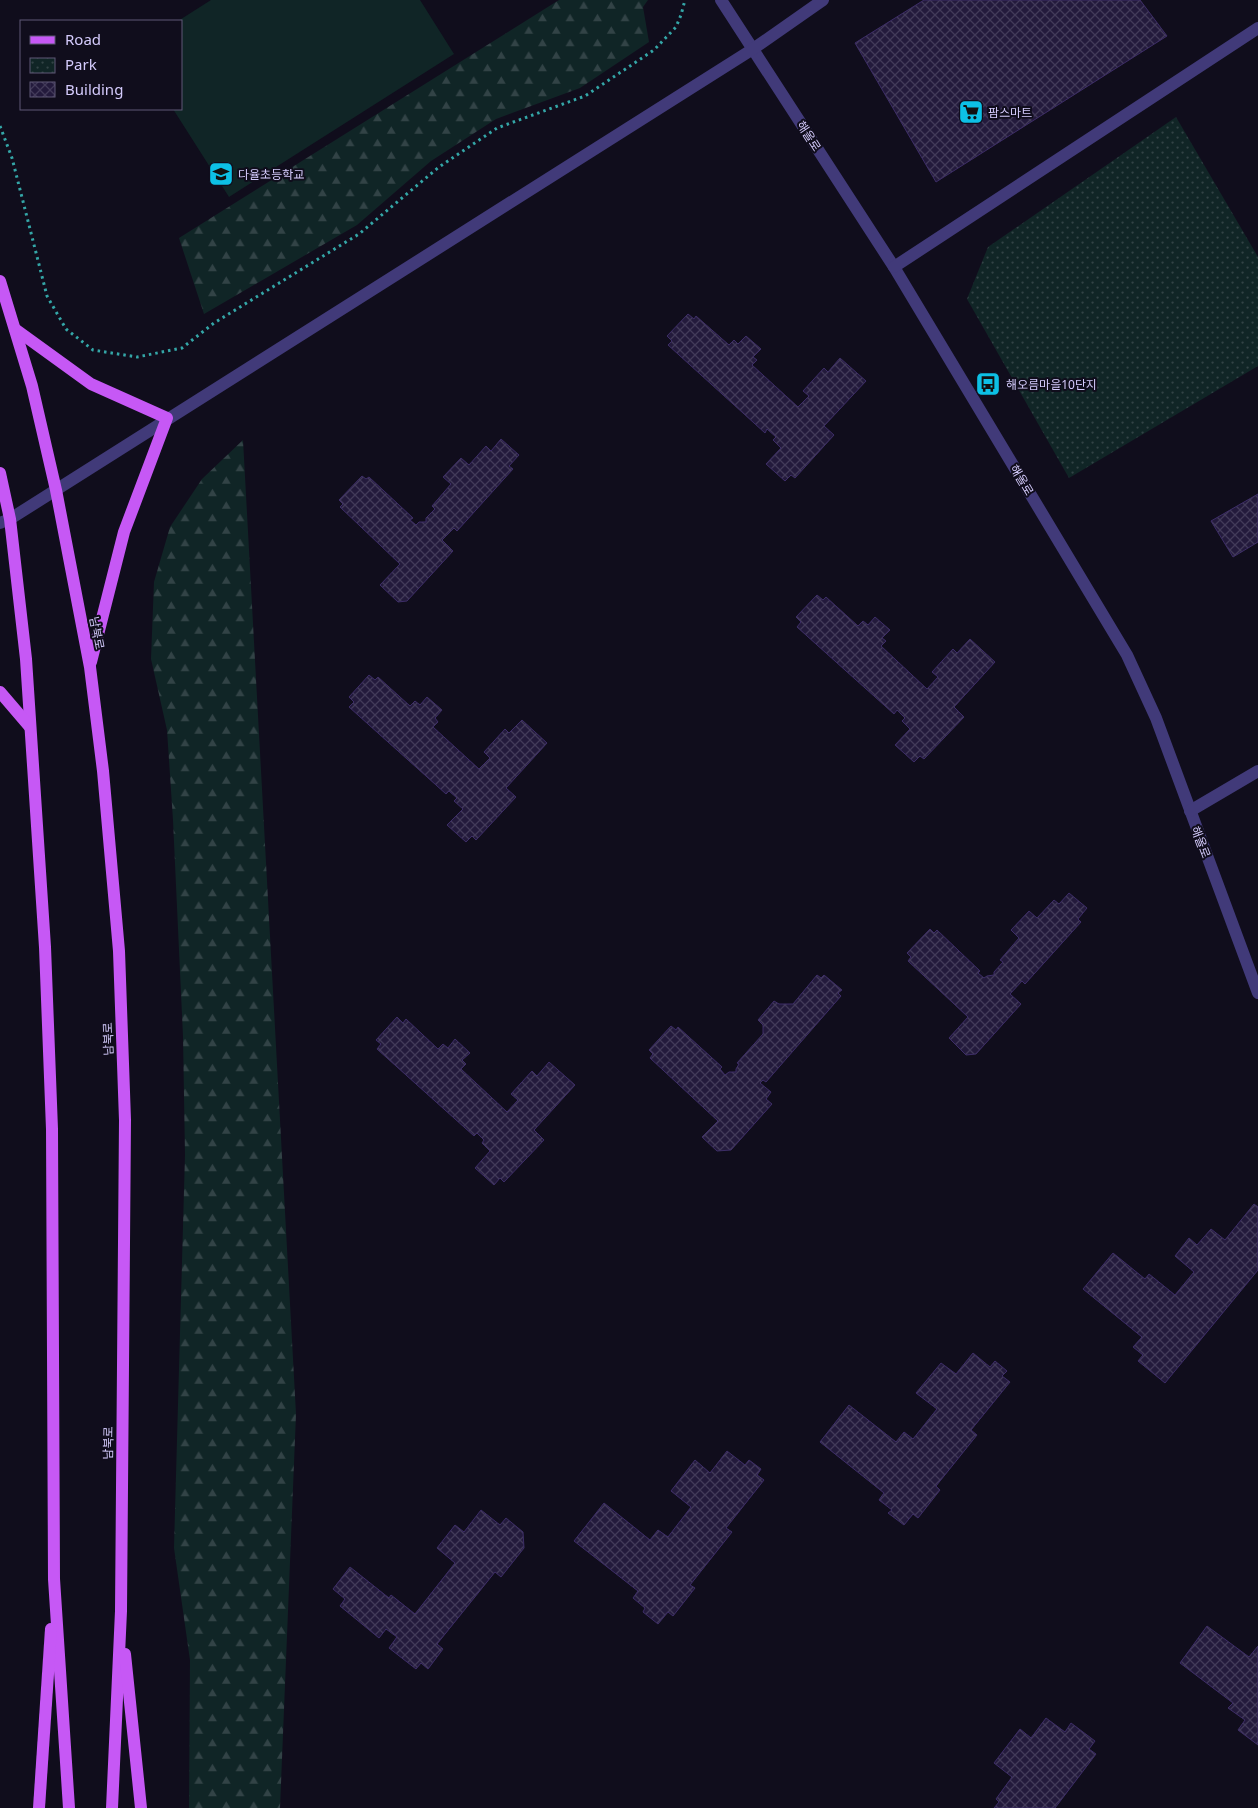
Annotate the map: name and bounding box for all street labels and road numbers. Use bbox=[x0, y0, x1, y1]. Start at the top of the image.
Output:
street label: 해올로 bbox=[793, 117, 825, 155]
street label: 해올로 bbox=[1006, 461, 1038, 499]
street label: 남북로 bbox=[85, 615, 109, 651]
street label: 해올로 bbox=[1187, 823, 1215, 861]
street label: 남북로 bbox=[99, 1022, 117, 1056]
street label: 남북로 bbox=[99, 1426, 117, 1460]

